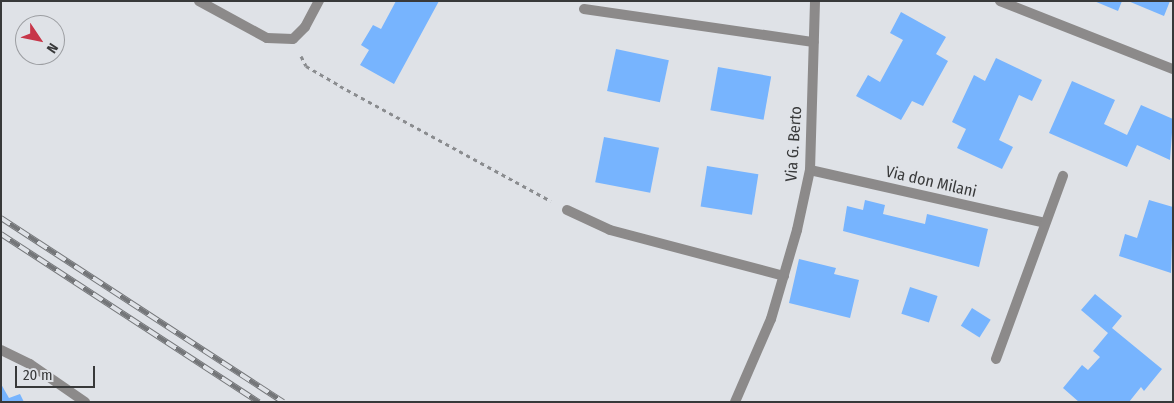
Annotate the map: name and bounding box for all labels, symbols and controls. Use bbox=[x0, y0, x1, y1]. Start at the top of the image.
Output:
north arrow bbox=[15, 15, 65, 65]
text: N bbox=[43, 40, 61, 56]
street label: Via G. Berto bbox=[782, 106, 806, 182]
street label: Via don Milani bbox=[884, 162, 978, 202]
scale bar bbox=[18, 356, 98, 388]
text: 20 m bbox=[23, 366, 53, 384]

